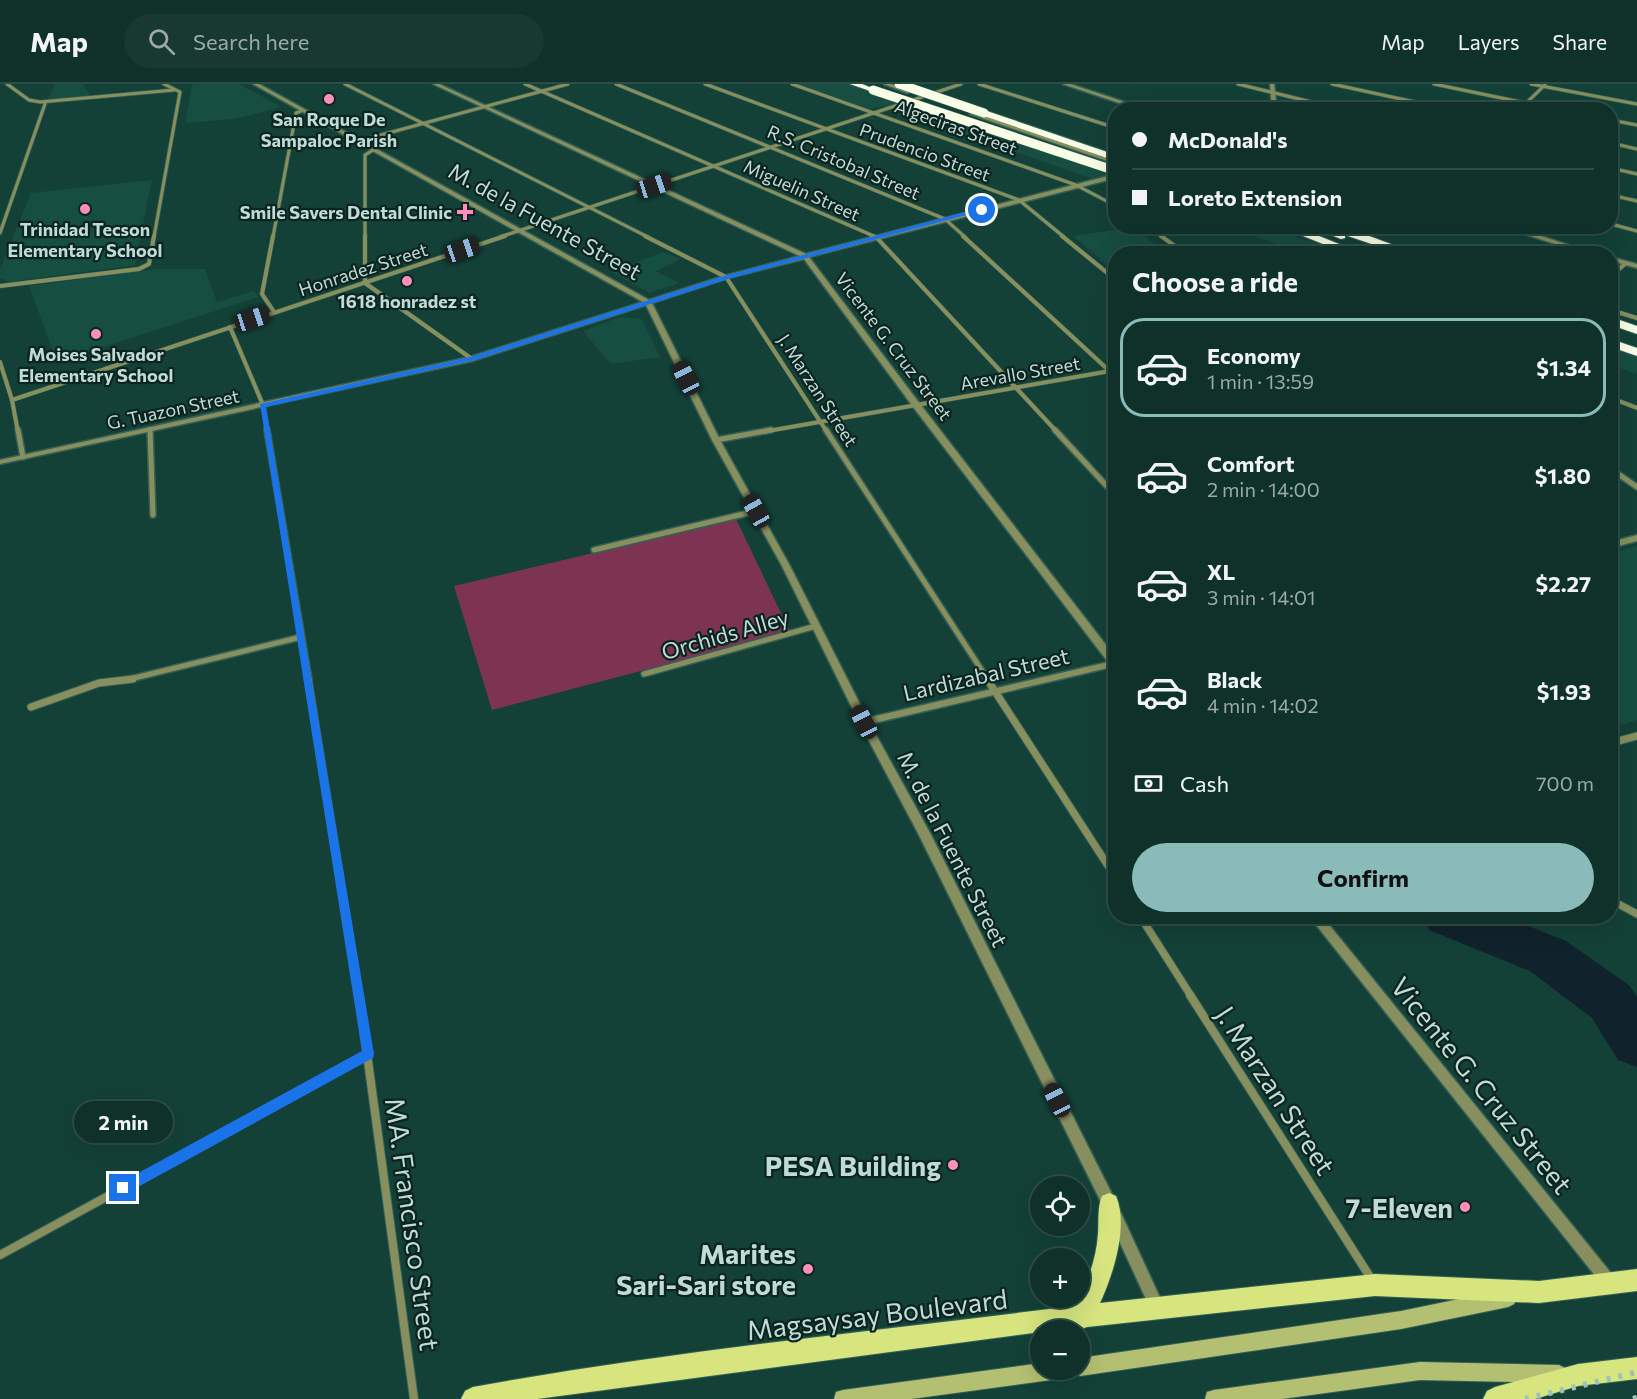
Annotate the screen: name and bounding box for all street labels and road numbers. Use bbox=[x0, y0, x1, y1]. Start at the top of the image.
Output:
street label: Algeciras Street bbox=[892, 95, 1020, 159]
street label: Prudencio Street bbox=[857, 118, 993, 186]
street label: R.S. Cristobal Street bbox=[764, 120, 924, 204]
street label: Miguelin Street bbox=[740, 155, 864, 225]
street label: M. de la Fuente Street bbox=[444, 157, 646, 285]
street label: Honradez Street bbox=[296, 238, 430, 300]
street label: Vicente G. Cruz Street bbox=[831, 268, 957, 424]
street label: J. Marzan Street bbox=[773, 330, 863, 450]
street label: Arevallo Street bbox=[958, 352, 1082, 394]
street label: G. Tuazon Street bbox=[105, 384, 241, 434]
street label: Orchids Alley bbox=[658, 603, 792, 665]
street label: Lardizabal Street bbox=[900, 642, 1072, 706]
street label: M. de la Fuente Street bbox=[892, 747, 1014, 951]
street label: Vicente G. Cruz Street bbox=[1384, 970, 1580, 1200]
street label: J. Marzan Street bbox=[1209, 999, 1343, 1181]
street label: MA. Francisco Street bbox=[379, 1096, 447, 1352]
street label: Magsaysay Boulevard bbox=[745, 1282, 1009, 1346]

